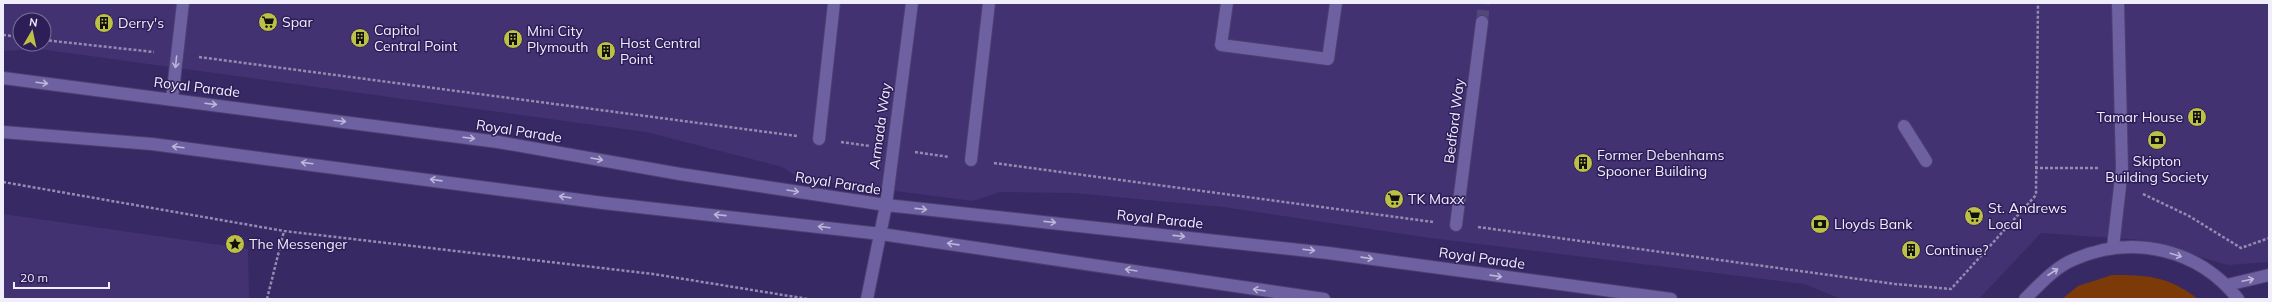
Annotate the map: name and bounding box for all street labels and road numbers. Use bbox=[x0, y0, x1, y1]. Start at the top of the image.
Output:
street label: Royal Parade bbox=[153, 73, 241, 101]
street label: Bedford Way bbox=[1440, 77, 1468, 165]
street label: Armada Way bbox=[865, 81, 895, 170]
street label: Royal Parade bbox=[475, 115, 563, 147]
street label: Royal Parade bbox=[794, 167, 882, 199]
street label: Royal Parade bbox=[1116, 206, 1204, 232]
street label: Royal Parade bbox=[1438, 243, 1526, 273]

